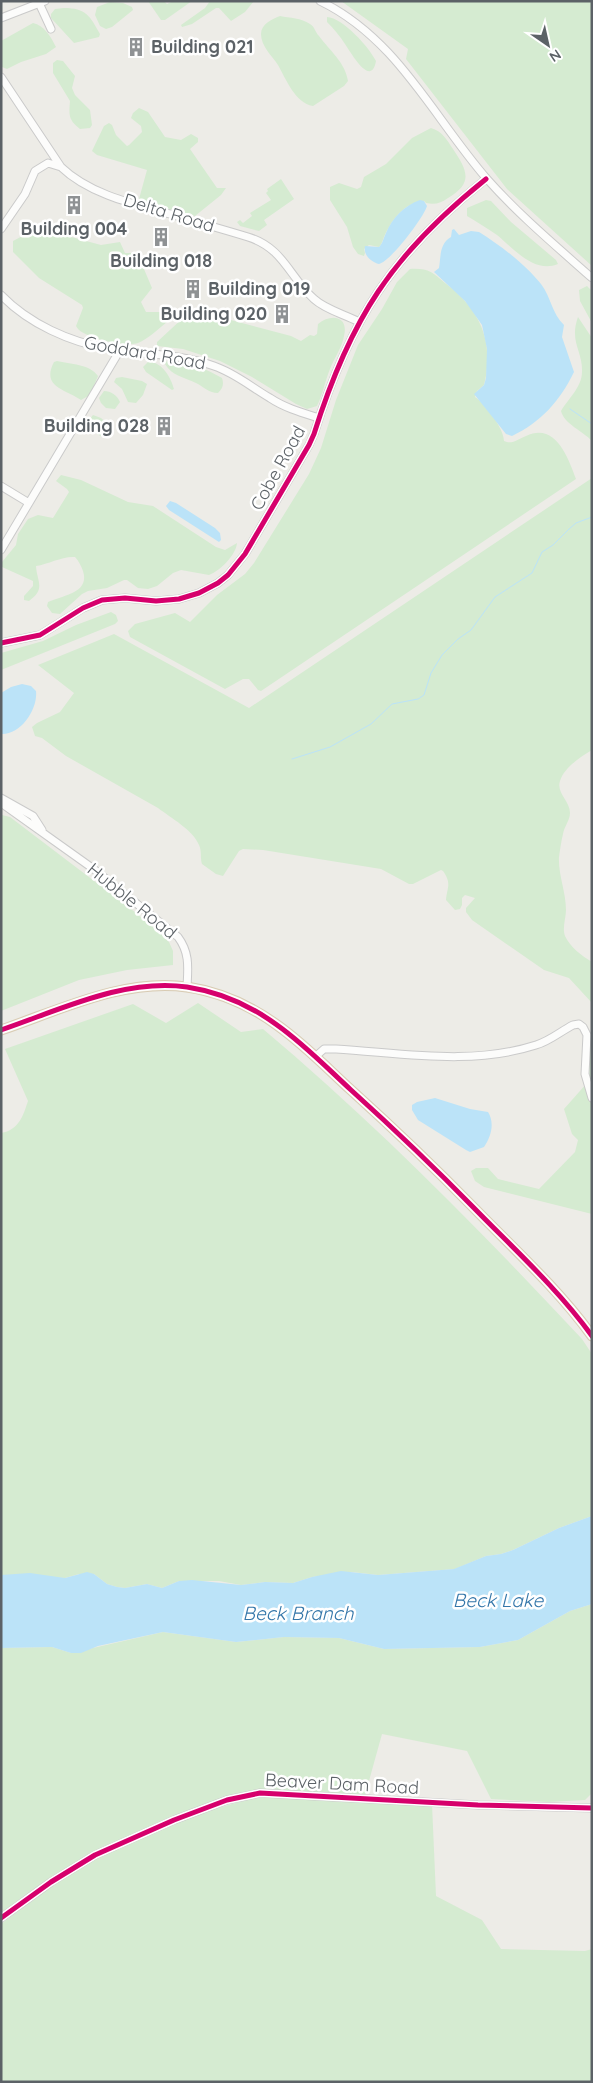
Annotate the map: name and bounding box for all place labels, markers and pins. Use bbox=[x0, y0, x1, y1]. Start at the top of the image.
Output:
place label: Building 021 bbox=[151, 35, 253, 58]
building icon: Building 021 bbox=[125, 36, 147, 58]
building icon: Building 004 bbox=[63, 194, 85, 216]
place label: Building 004 bbox=[21, 217, 128, 240]
building icon: Building 018 bbox=[150, 226, 172, 248]
place label: Building 018 bbox=[110, 249, 212, 272]
place label: Building 019 bbox=[208, 277, 310, 300]
building icon: Building 019 bbox=[182, 278, 204, 300]
place label: Building 020 bbox=[161, 302, 267, 325]
building icon: Building 020 bbox=[271, 303, 293, 325]
place label: Building 028 bbox=[44, 414, 149, 437]
building icon: Building 028 bbox=[153, 415, 175, 437]

